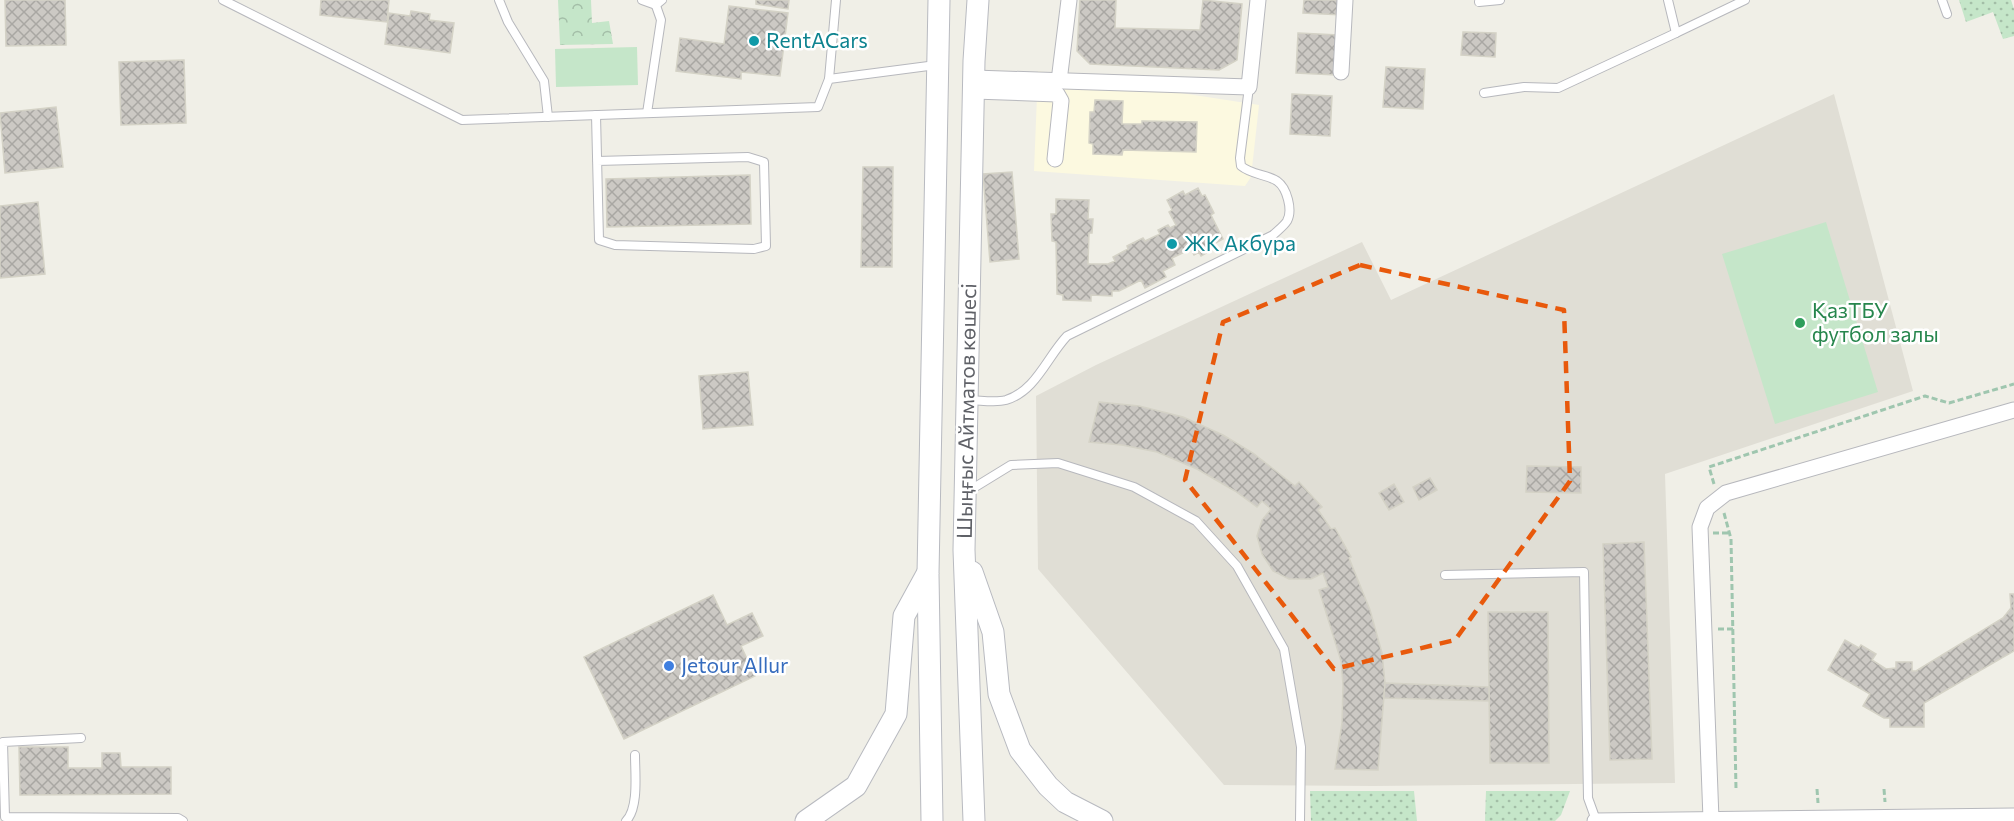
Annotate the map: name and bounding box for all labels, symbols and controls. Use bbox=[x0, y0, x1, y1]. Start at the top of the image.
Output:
place label: RentACars bbox=[766, 27, 868, 52]
marker: RentACars bbox=[747, 34, 761, 48]
place label: ЖК Акбура bbox=[1184, 230, 1296, 255]
marker: ЖК Акбура bbox=[1165, 237, 1179, 251]
street label: Шыңғыс Айтматов көшесі bbox=[951, 283, 980, 539]
place label: ҚазТБУ футбол залы bbox=[1812, 297, 1939, 346]
marker: ҚазТБУ футбол залы bbox=[1793, 316, 1807, 330]
place label: Jetour Allur bbox=[681, 652, 788, 677]
marker: Jetour Allur bbox=[662, 659, 676, 673]

